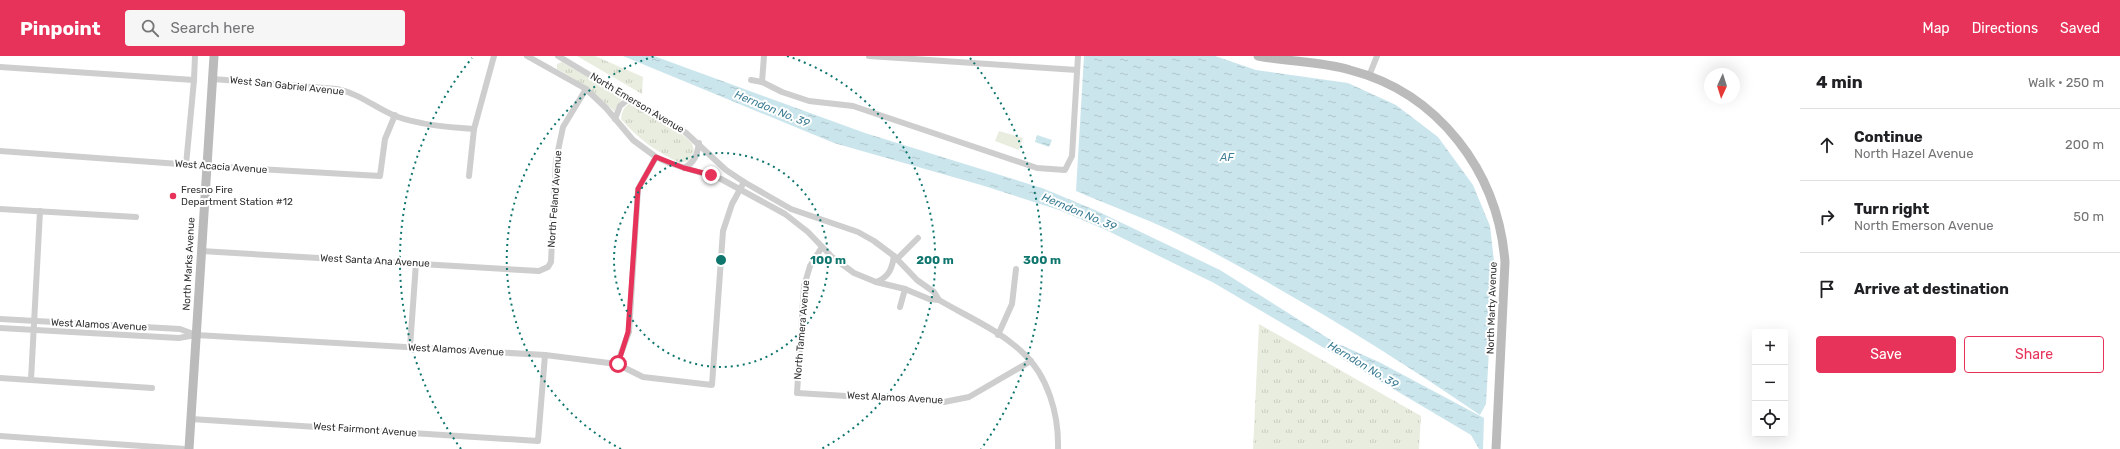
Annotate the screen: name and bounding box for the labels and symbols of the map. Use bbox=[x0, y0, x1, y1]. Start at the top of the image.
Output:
north arrow bbox=[1704, 68, 1740, 104]
street label: North Emerson Avenue bbox=[588, 70, 686, 136]
street label: West San Gabriel Avenue bbox=[229, 74, 345, 98]
water label: Herndon No. 39 bbox=[733, 88, 812, 130]
street label: North Feland Avenue bbox=[546, 150, 564, 248]
water label: AF bbox=[1219, 151, 1234, 164]
street label: West Acacia Avenue bbox=[174, 158, 268, 176]
route end bbox=[702, 166, 720, 184]
place label: Fresno Fire Department Station #12 bbox=[181, 184, 293, 208]
water label: Herndon No. 39 bbox=[1040, 190, 1119, 234]
marker: Fresno Fire Department Station #12 bbox=[168, 191, 178, 201]
street label: North Marks Avenue bbox=[181, 217, 197, 311]
street label: West Santa Ana Avenue bbox=[320, 252, 430, 270]
centre of rings bbox=[714, 253, 728, 267]
text: 100 m bbox=[810, 253, 846, 267]
text: 200 m bbox=[916, 253, 954, 267]
text: 300 m bbox=[1023, 253, 1061, 267]
street label: North Marty Avenue bbox=[1484, 261, 1500, 354]
street label: North Tamera Avenue bbox=[792, 279, 812, 380]
street label: West Alamos Avenue bbox=[51, 316, 148, 334]
water label: Herndon No. 39 bbox=[1326, 339, 1401, 391]
street label: West Alamos Avenue bbox=[408, 341, 505, 359]
route start bbox=[609, 355, 627, 373]
street label: West Alamos Avenue bbox=[847, 389, 944, 407]
street label: West Fairmont Avenue bbox=[313, 420, 418, 440]

